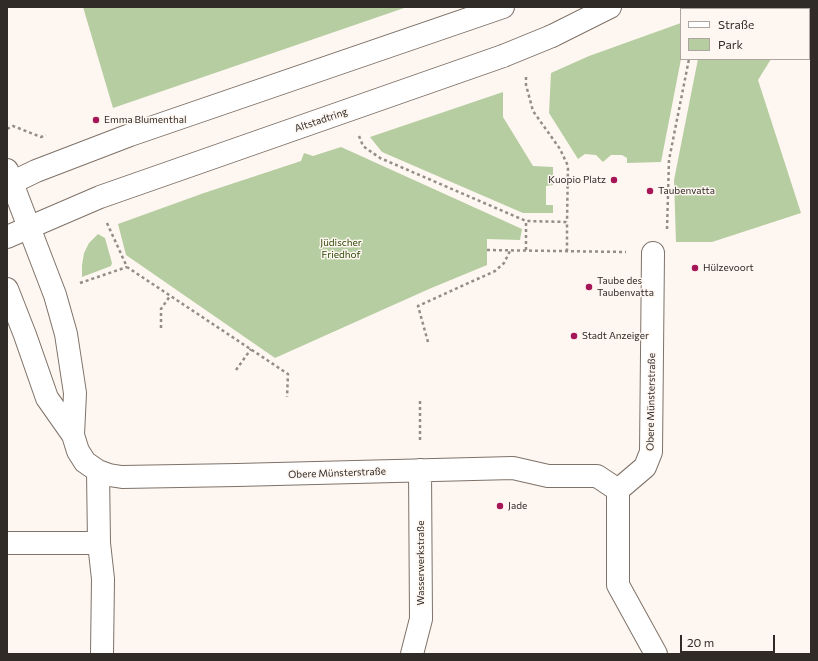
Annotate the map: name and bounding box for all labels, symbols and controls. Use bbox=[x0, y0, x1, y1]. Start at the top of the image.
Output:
legend bbox=[680, 8, 810, 60]
text: Straße bbox=[718, 17, 754, 31]
text: Park bbox=[718, 37, 743, 51]
street label: Altstadtring bbox=[293, 105, 349, 135]
place label: Emma Blumenthal bbox=[104, 114, 186, 126]
marker: Emma Blumenthal bbox=[91, 115, 101, 125]
place label: Kuopio Platz bbox=[548, 174, 606, 186]
marker: Kuopio Platz bbox=[609, 175, 619, 185]
place label: Taubenvatta bbox=[658, 185, 715, 197]
marker: Taubenvatta bbox=[645, 186, 655, 196]
park label: Jüdischer Friedhof bbox=[320, 237, 362, 260]
place label: Hülzevoort bbox=[703, 262, 754, 274]
marker: Hülzevoort bbox=[690, 263, 700, 273]
place label: Taube des Taubenvatta bbox=[597, 275, 654, 298]
marker: Taube des Taubenvatta bbox=[584, 282, 594, 292]
place label: Stadt Anzeiger bbox=[582, 330, 649, 342]
marker: Stadt Anzeiger bbox=[569, 331, 579, 341]
street label: Obere Münsterstraße bbox=[644, 353, 658, 451]
street label: Obere Münsterstraße bbox=[288, 465, 386, 481]
place label: Jade bbox=[508, 500, 527, 512]
marker: Jade bbox=[495, 501, 505, 511]
street label: Wasserwerkstraße bbox=[415, 521, 427, 605]
scale bar bbox=[682, 627, 777, 653]
text: 20 m bbox=[687, 635, 714, 649]

